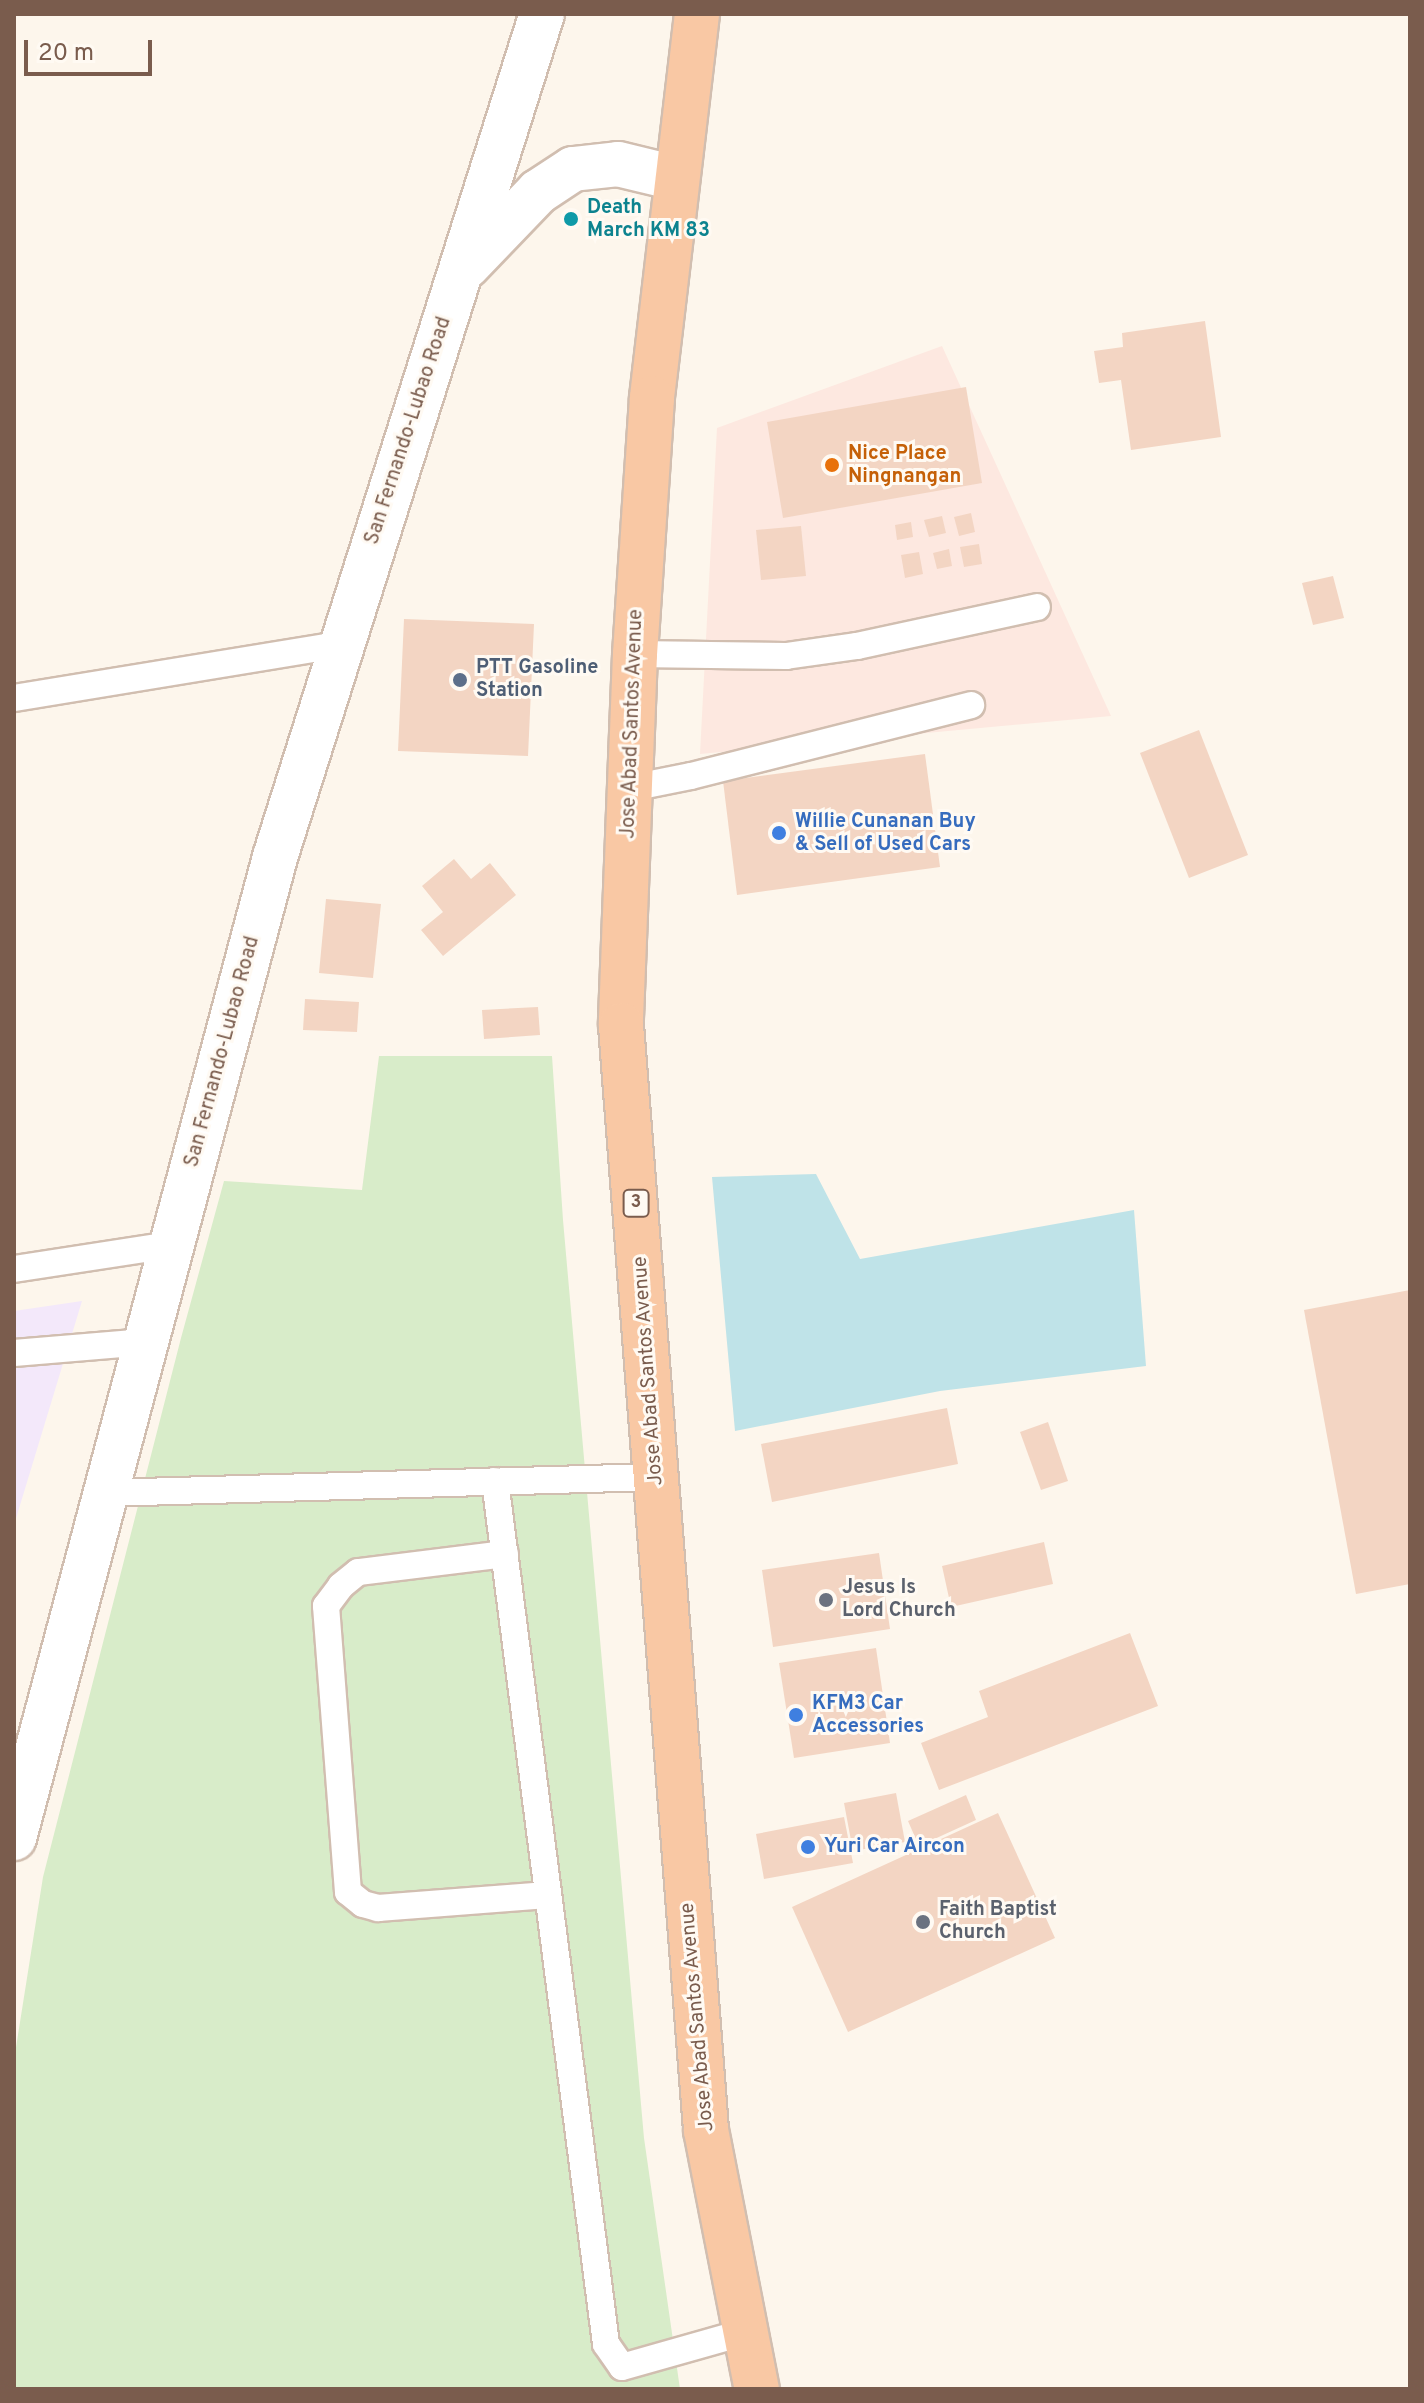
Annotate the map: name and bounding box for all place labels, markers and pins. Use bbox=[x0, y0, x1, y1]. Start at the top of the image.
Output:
place label: Death March KM 83 bbox=[587, 196, 710, 243]
marker: Death March KM 83 bbox=[562, 210, 580, 228]
place label: Nice Place Ningnangan bbox=[848, 442, 961, 489]
marker: Nice Place Ningnangan bbox=[823, 456, 841, 474]
place label: PTT Gasoline Station bbox=[476, 656, 598, 703]
marker: PTT Gasoline Station bbox=[451, 671, 469, 689]
place label: Willie Cunanan Buy & Sell of Used Cars bbox=[795, 810, 976, 857]
marker: Willie Cunanan Buy & Sell of Used Cars bbox=[770, 824, 788, 842]
place label: Jesus Is Lord Church bbox=[842, 1576, 956, 1623]
marker: Jesus Is Lord Church bbox=[817, 1591, 835, 1609]
place label: KFM3 Car Accessories bbox=[812, 1692, 924, 1739]
marker: KFM3 Car Accessories bbox=[787, 1706, 805, 1724]
place label: Yuri Car Aircon bbox=[824, 1835, 966, 1859]
marker: Yuri Car Aircon bbox=[799, 1838, 817, 1856]
place label: Faith Baptist Church bbox=[939, 1898, 1057, 1945]
marker: Faith Baptist Church bbox=[914, 1913, 932, 1931]

